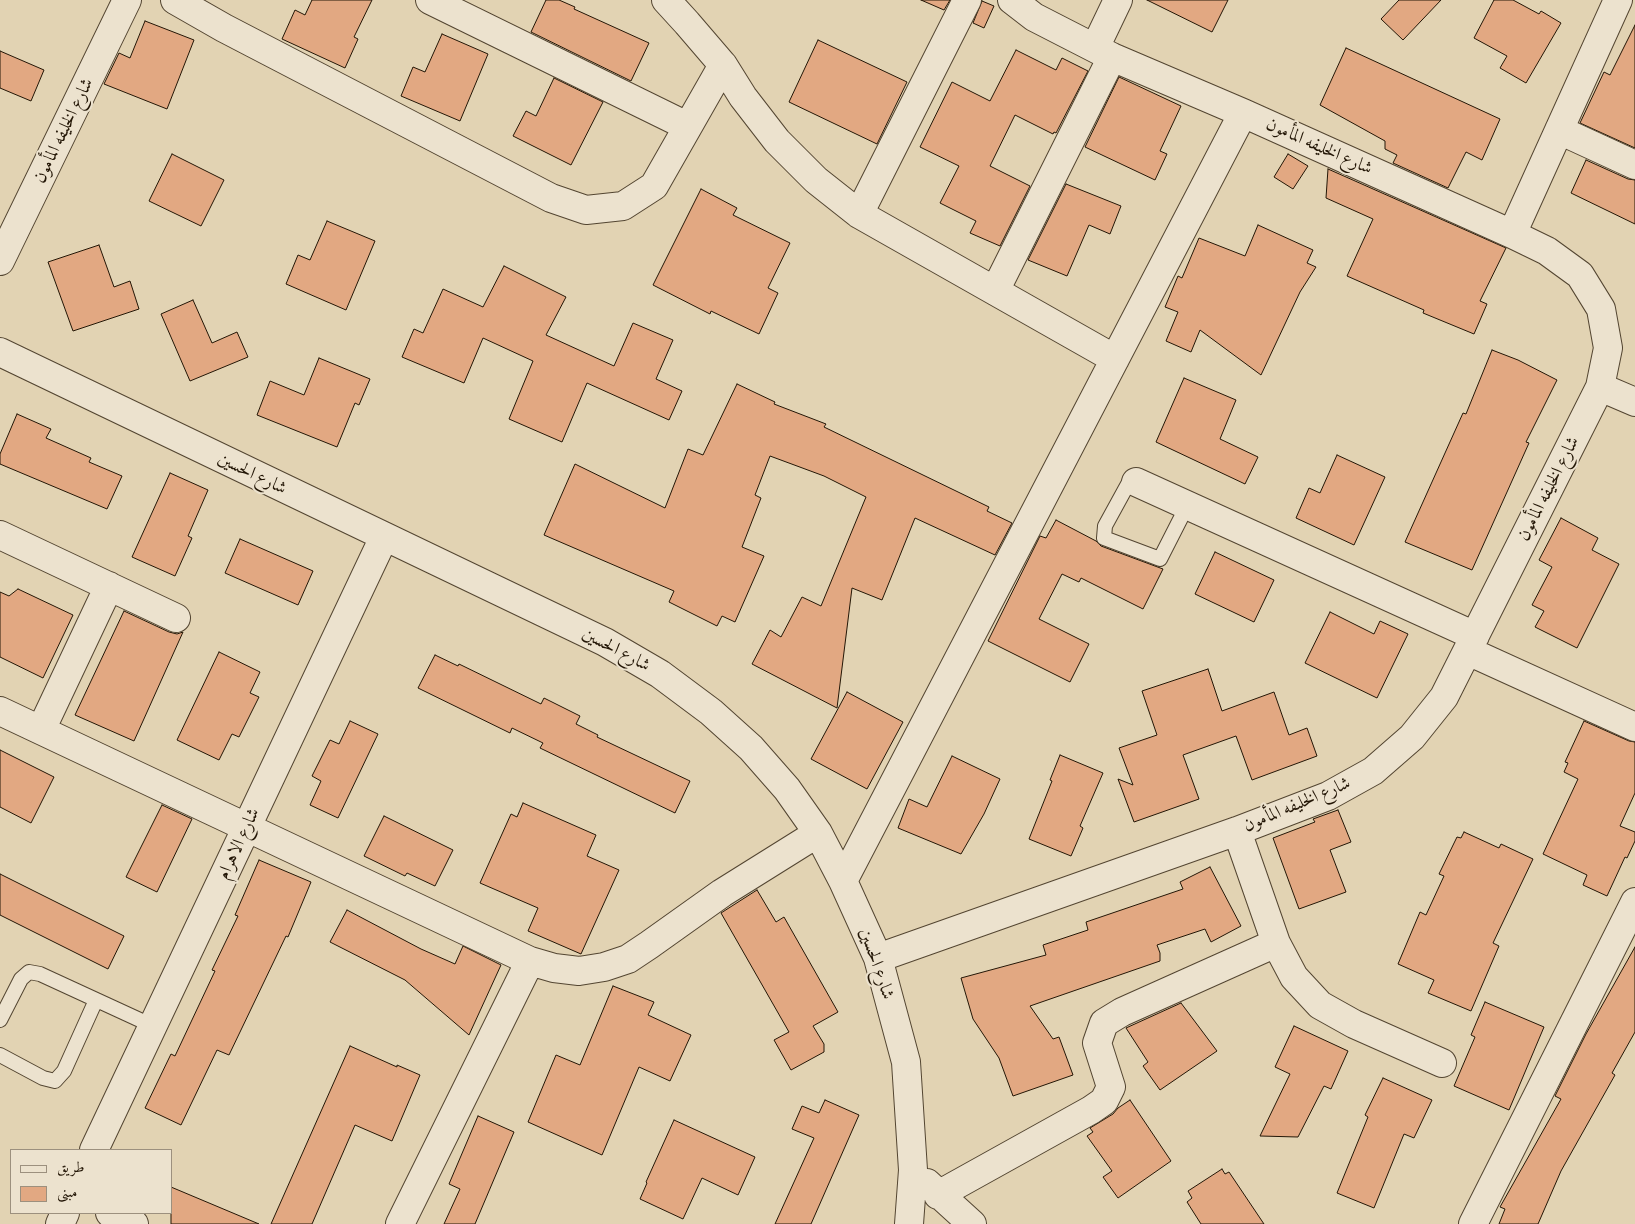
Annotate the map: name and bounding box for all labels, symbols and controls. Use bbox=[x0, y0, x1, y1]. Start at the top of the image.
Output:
street label: شارع الخليفه المأمون bbox=[29, 75, 99, 187]
street label: شارع الخليفه المأمون bbox=[1262, 114, 1376, 180]
street label: شارع الخليفه المأمون bbox=[1513, 433, 1585, 545]
street label: شارع الحسين bbox=[214, 448, 290, 500]
street label: شارع الحسين bbox=[578, 623, 654, 677]
street label: شارع الخليفه المأمون bbox=[1240, 773, 1354, 837]
street label: شارع الاهرام bbox=[213, 805, 265, 883]
street label: شارع الحسين bbox=[854, 926, 898, 1002]
legend bbox=[10, 1149, 172, 1214]
text: طريق bbox=[57, 1157, 84, 1177]
text: مبنى bbox=[57, 1182, 77, 1202]

